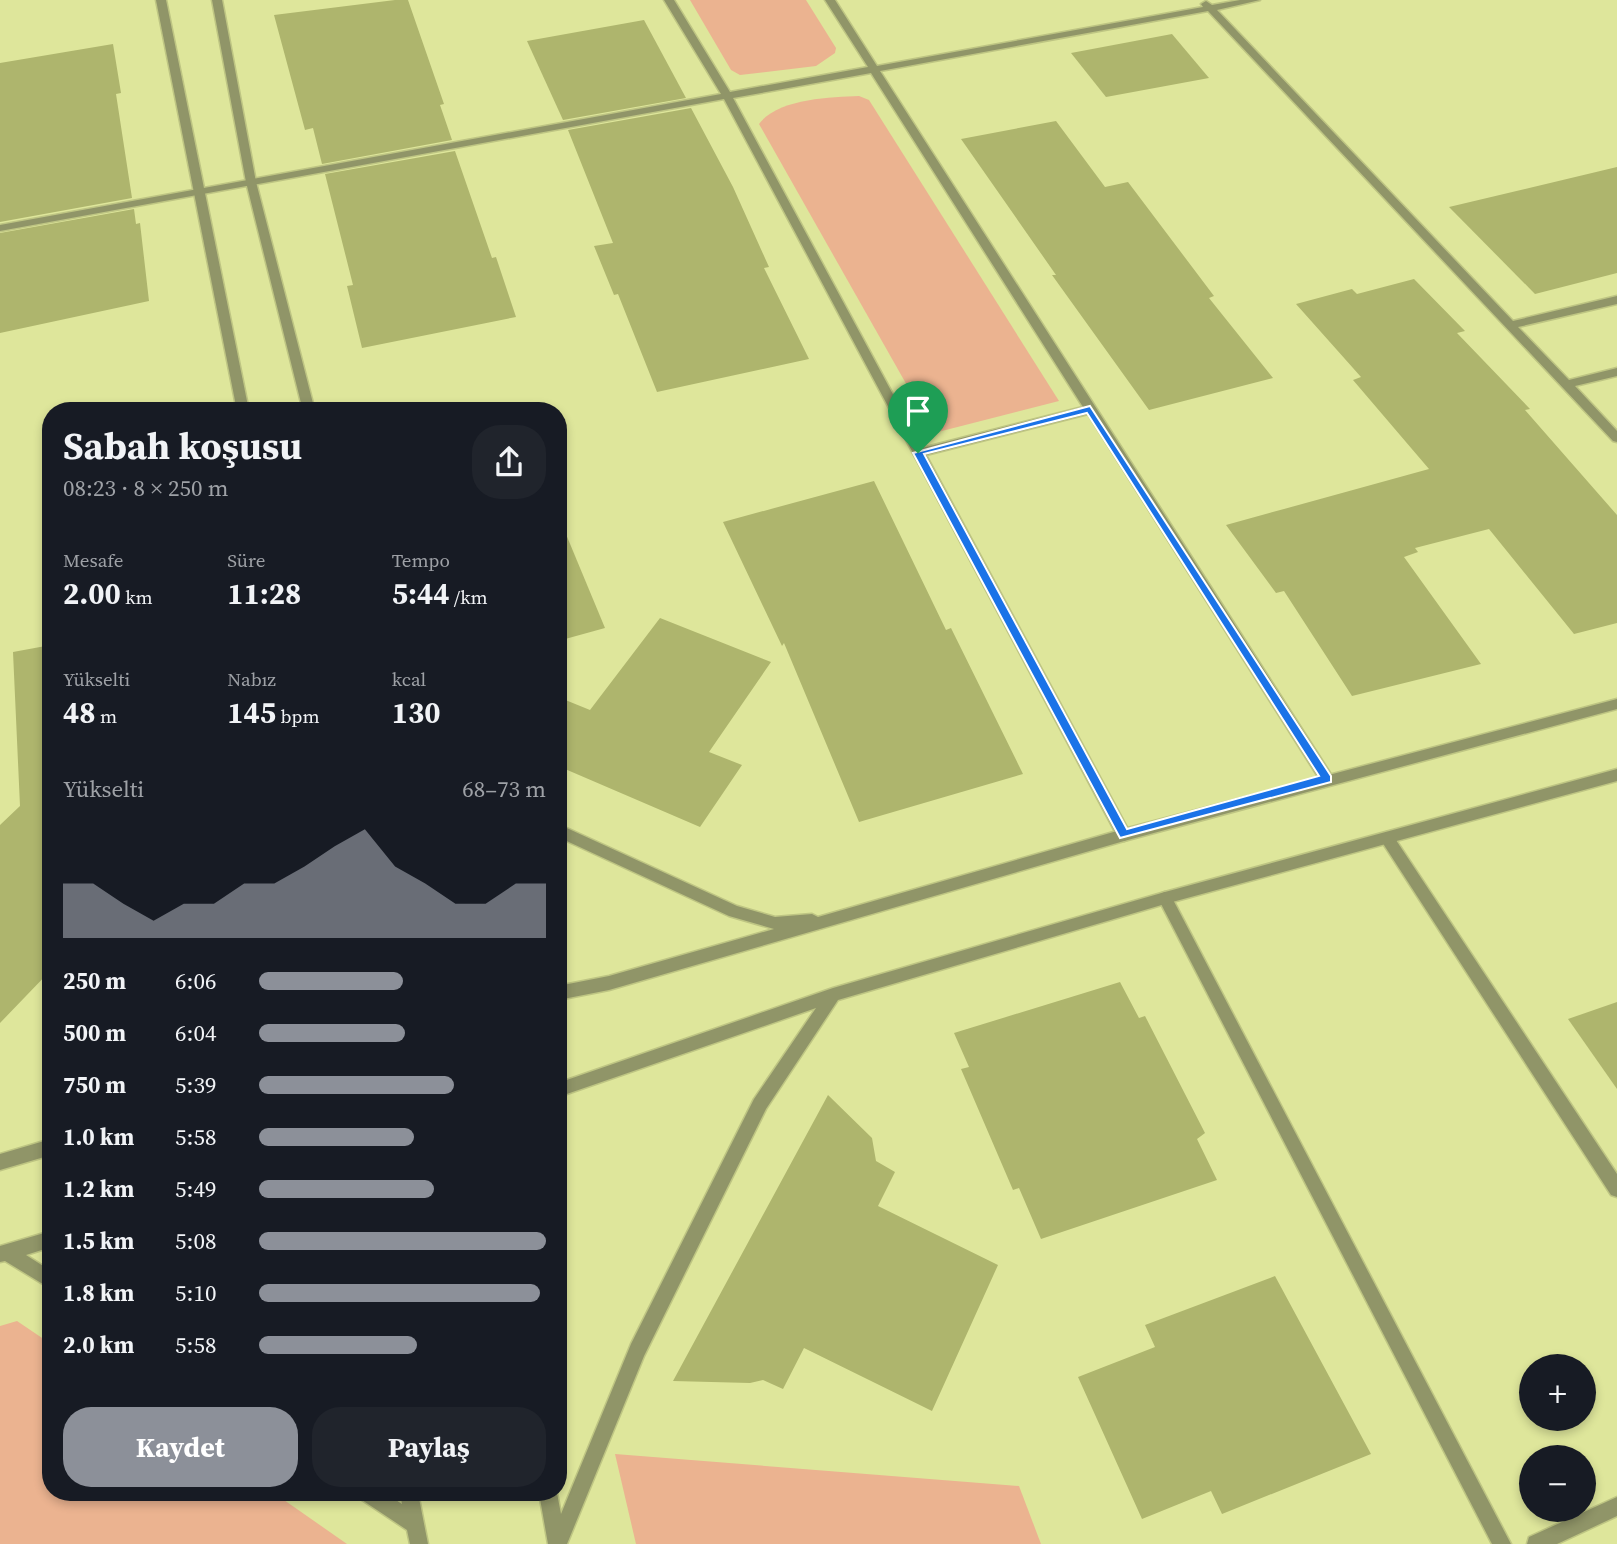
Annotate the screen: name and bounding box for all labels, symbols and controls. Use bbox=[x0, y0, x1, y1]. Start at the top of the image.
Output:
pin bbox=[888, 381, 948, 453]
icon: arrive bbox=[899, 392, 937, 430]
text: Sabah koşusu bbox=[63, 420, 302, 472]
button: share bbox=[472, 425, 546, 499]
text: 08:23 · 8 × 250 m bbox=[63, 472, 229, 504]
text: Mesafe bbox=[63, 547, 124, 573]
text: Süre bbox=[227, 547, 265, 573]
text: Tempo bbox=[392, 547, 450, 573]
text: 2.00 bbox=[63, 573, 121, 614]
text: 11:28 bbox=[227, 573, 301, 614]
text: 5:44 bbox=[392, 573, 449, 614]
text: km bbox=[121, 584, 153, 610]
text: /km bbox=[449, 584, 488, 610]
text: Yükselti bbox=[63, 666, 130, 692]
text: Nabız bbox=[227, 666, 276, 692]
text: kcal bbox=[392, 666, 426, 692]
text: 48 bbox=[63, 692, 96, 733]
text: 145 bbox=[227, 692, 276, 733]
text: 130 bbox=[392, 692, 440, 733]
text: m bbox=[96, 703, 117, 729]
text: bpm bbox=[276, 703, 320, 729]
text: Yükselti bbox=[63, 773, 144, 805]
text: 68–73 m bbox=[462, 773, 546, 805]
text: 250 m bbox=[63, 965, 126, 997]
text: 6:06 bbox=[175, 965, 216, 997]
text: 500 m bbox=[63, 1017, 126, 1049]
text: 6:04 bbox=[175, 1017, 216, 1049]
text: 750 m bbox=[63, 1069, 126, 1101]
text: 5:39 bbox=[175, 1069, 216, 1101]
text: 1.0 km bbox=[63, 1121, 134, 1153]
text: 5:58 bbox=[175, 1121, 216, 1153]
text: 1.2 km bbox=[63, 1173, 134, 1205]
text: 5:49 bbox=[175, 1173, 216, 1205]
text: 1.5 km bbox=[63, 1225, 134, 1257]
text: 5:08 bbox=[175, 1225, 216, 1257]
text: 1.8 km bbox=[63, 1277, 134, 1309]
text: 5:10 bbox=[175, 1277, 216, 1309]
text: 2.0 km bbox=[63, 1329, 134, 1361]
text: 5:58 bbox=[175, 1329, 216, 1361]
map controls bbox=[1519, 1354, 1596, 1522]
button: + bbox=[1519, 1354, 1596, 1431]
button: Kaydet bbox=[63, 1407, 298, 1487]
button: Paylaş bbox=[312, 1407, 546, 1487]
button: − bbox=[1519, 1445, 1596, 1522]

